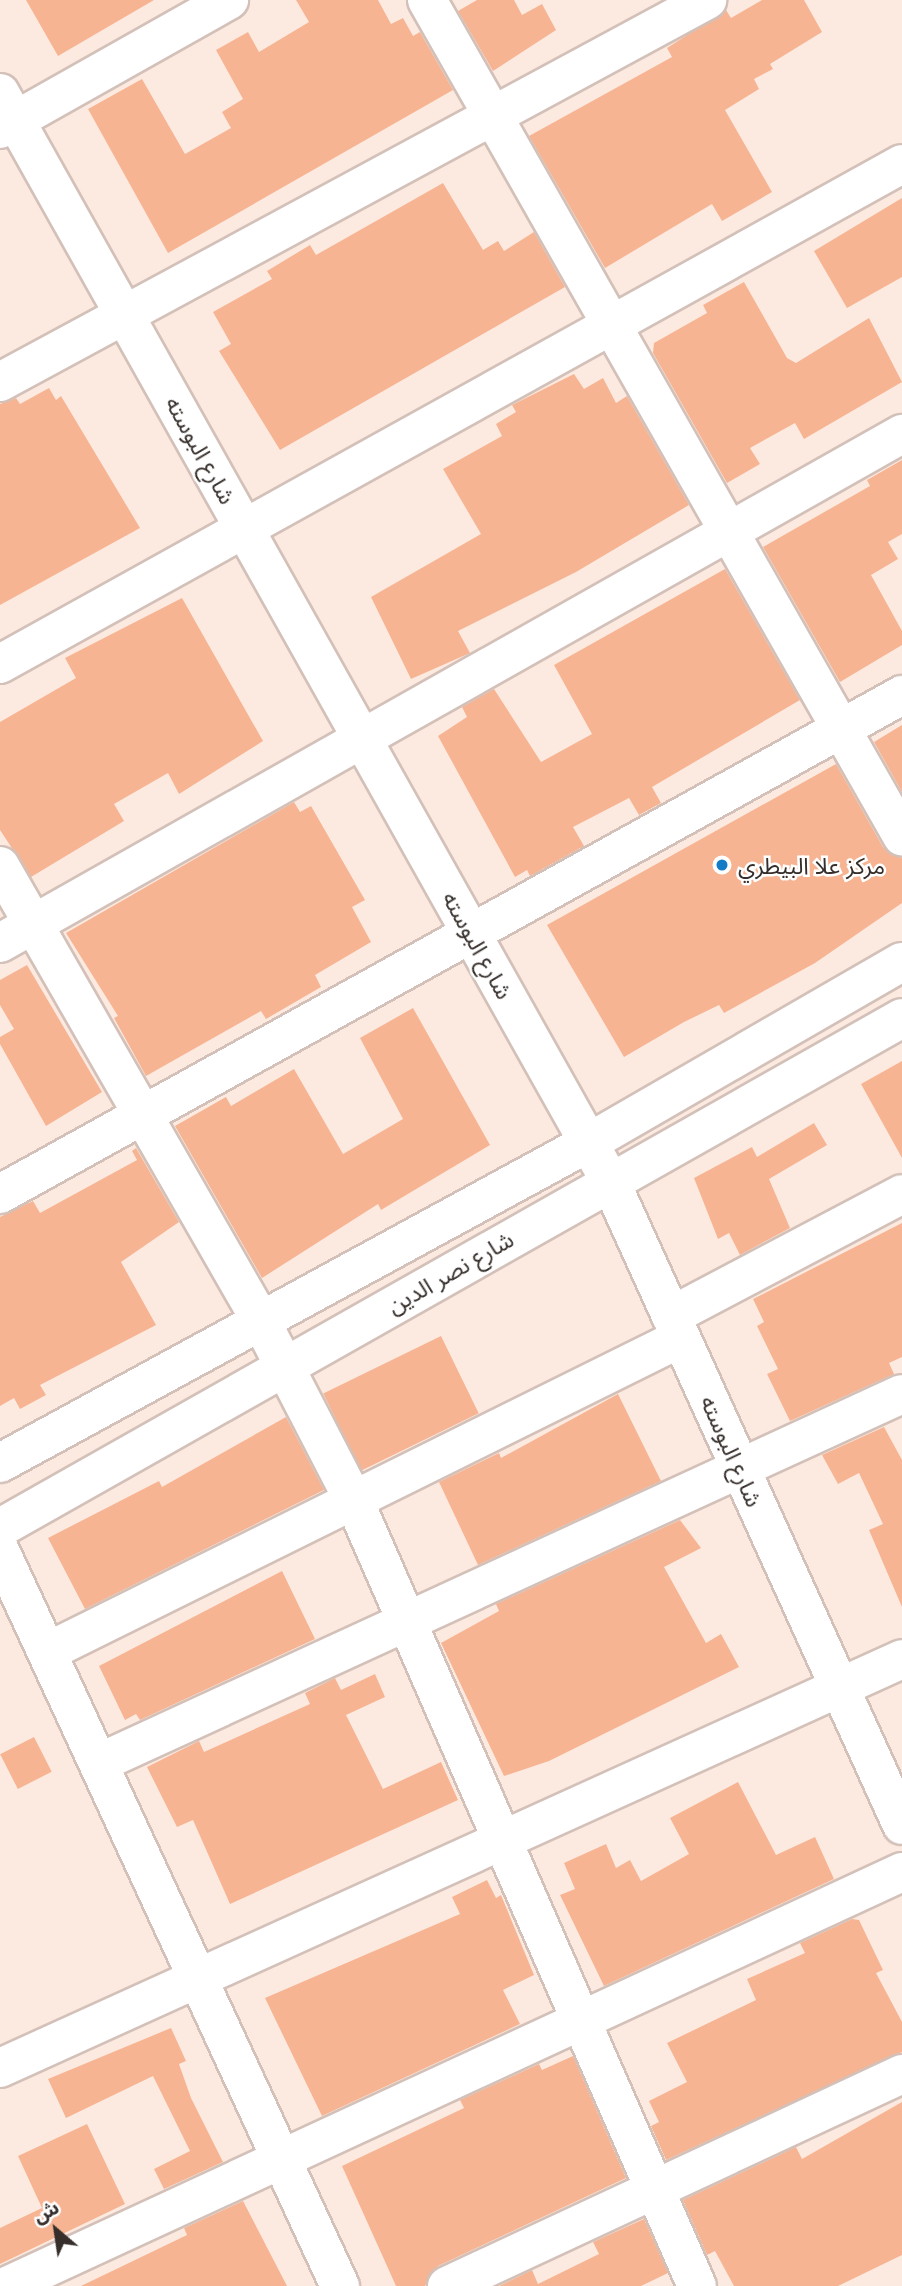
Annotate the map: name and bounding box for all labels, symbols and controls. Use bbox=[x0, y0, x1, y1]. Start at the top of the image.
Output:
street label: شارع البوسته bbox=[160, 391, 242, 509]
place label: مركز علا البيطري bbox=[738, 851, 885, 879]
marker: مركز علا البيطري bbox=[712, 855, 732, 875]
street label: شارع البوسته bbox=[437, 886, 519, 1004]
street label: شارع نصر الدين bbox=[382, 1225, 518, 1319]
street label: شارع البوسته bbox=[695, 1391, 769, 1511]
text: ش bbox=[28, 2194, 64, 2229]
north arrow bbox=[21, 2195, 91, 2265]

